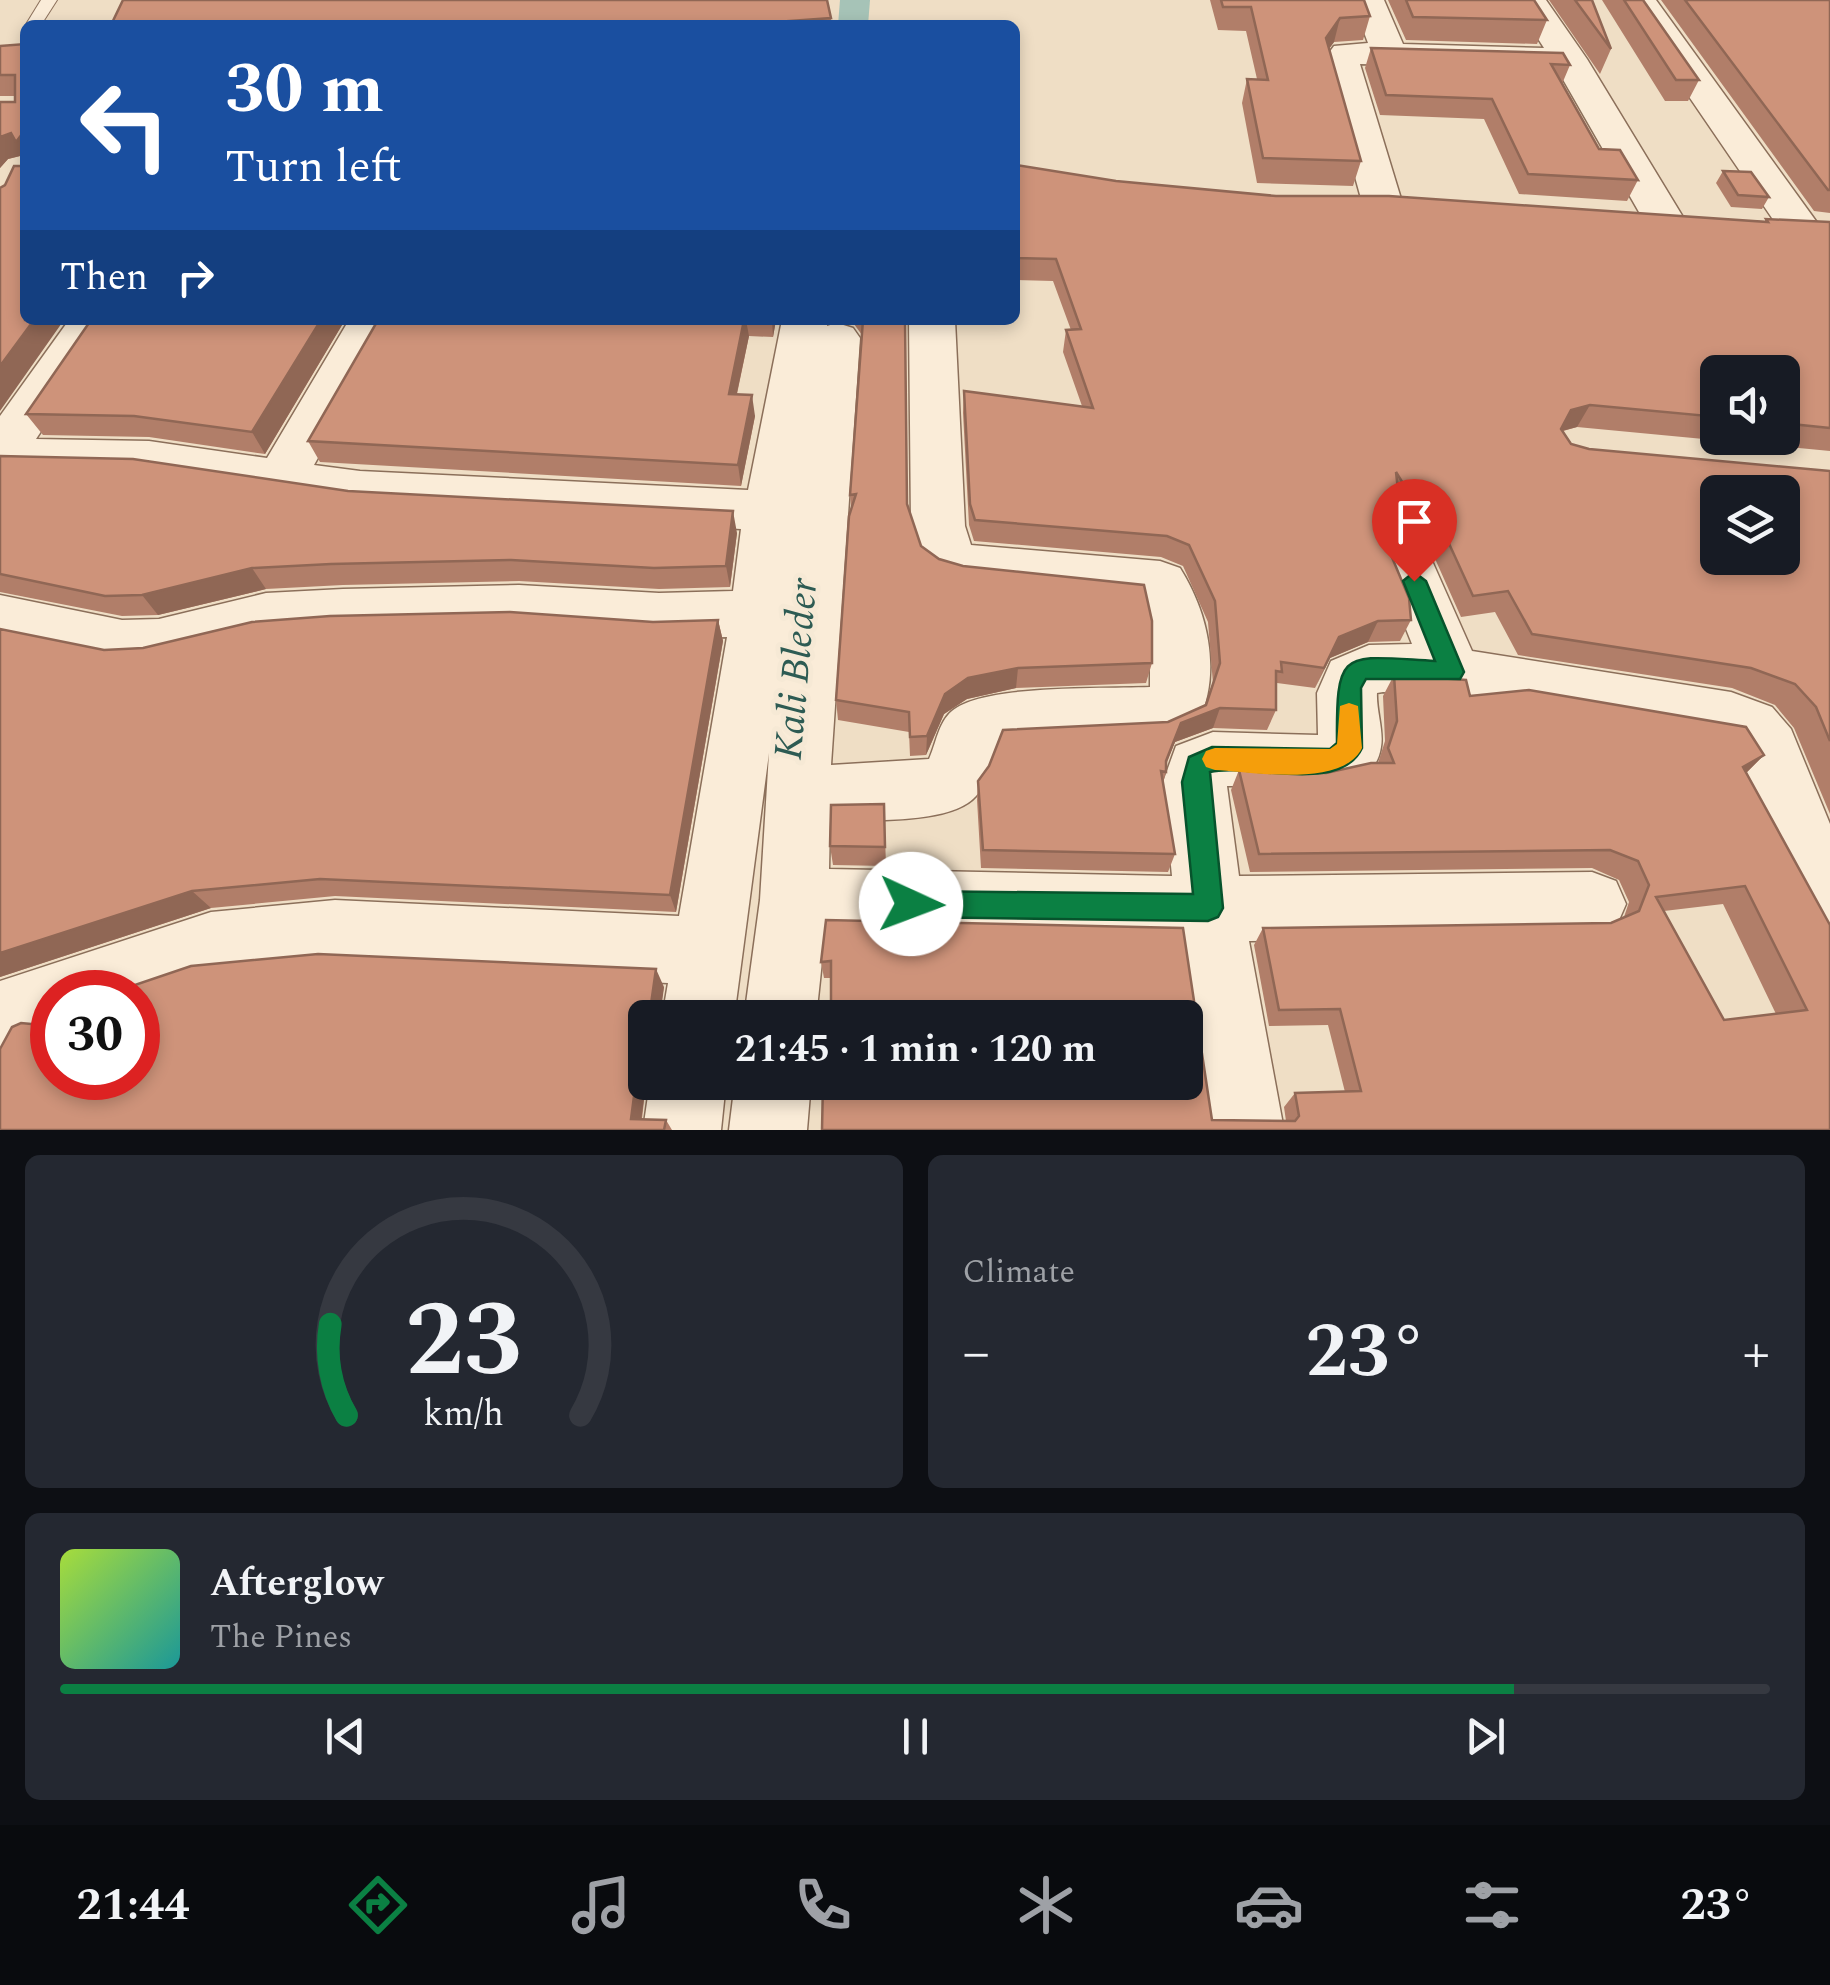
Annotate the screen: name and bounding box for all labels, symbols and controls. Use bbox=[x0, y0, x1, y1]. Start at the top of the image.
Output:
text: 30 m bbox=[225, 37, 384, 143]
icon: left bbox=[60, 60, 190, 190]
text: Turn left bbox=[225, 133, 402, 202]
text: Then bbox=[60, 249, 148, 307]
icon: right bbox=[168, 250, 223, 305]
map controls bbox=[1700, 355, 1800, 575]
button: sound bbox=[1700, 355, 1800, 455]
button: layers bbox=[1700, 475, 1800, 575]
pin bbox=[1372, 479, 1457, 582]
icon: arrive bbox=[1387, 494, 1442, 549]
water label: Kali Bleder bbox=[759, 574, 835, 762]
position arrow bbox=[859, 852, 963, 956]
speed limit sign: 30 bbox=[30, 970, 160, 1100]
text: 21:45 · 1 min · 120 m bbox=[735, 1021, 1096, 1079]
text: Climate bbox=[963, 1248, 1075, 1297]
text: 23 bbox=[405, 1263, 522, 1421]
text: 23° bbox=[1305, 1296, 1427, 1410]
text: − bbox=[963, 1312, 990, 1395]
text: + bbox=[1742, 1312, 1770, 1395]
text: km/h bbox=[424, 1387, 504, 1442]
text: Afterglow bbox=[210, 1555, 383, 1613]
text: The Pines bbox=[210, 1613, 352, 1662]
icon: previous bbox=[318, 1709, 373, 1764]
icon: pause bbox=[888, 1709, 943, 1764]
icon: next bbox=[1458, 1709, 1513, 1764]
icon: directions bbox=[343, 1870, 413, 1940]
icon: music bbox=[566, 1870, 636, 1940]
icon: phone bbox=[788, 1870, 858, 1940]
icon: climate bbox=[1011, 1870, 1081, 1940]
icon: car bbox=[1234, 1870, 1304, 1940]
icon: filters bbox=[1457, 1870, 1527, 1940]
text: 21:44 bbox=[76, 1871, 190, 1940]
text: 23° bbox=[1680, 1871, 1753, 1940]

